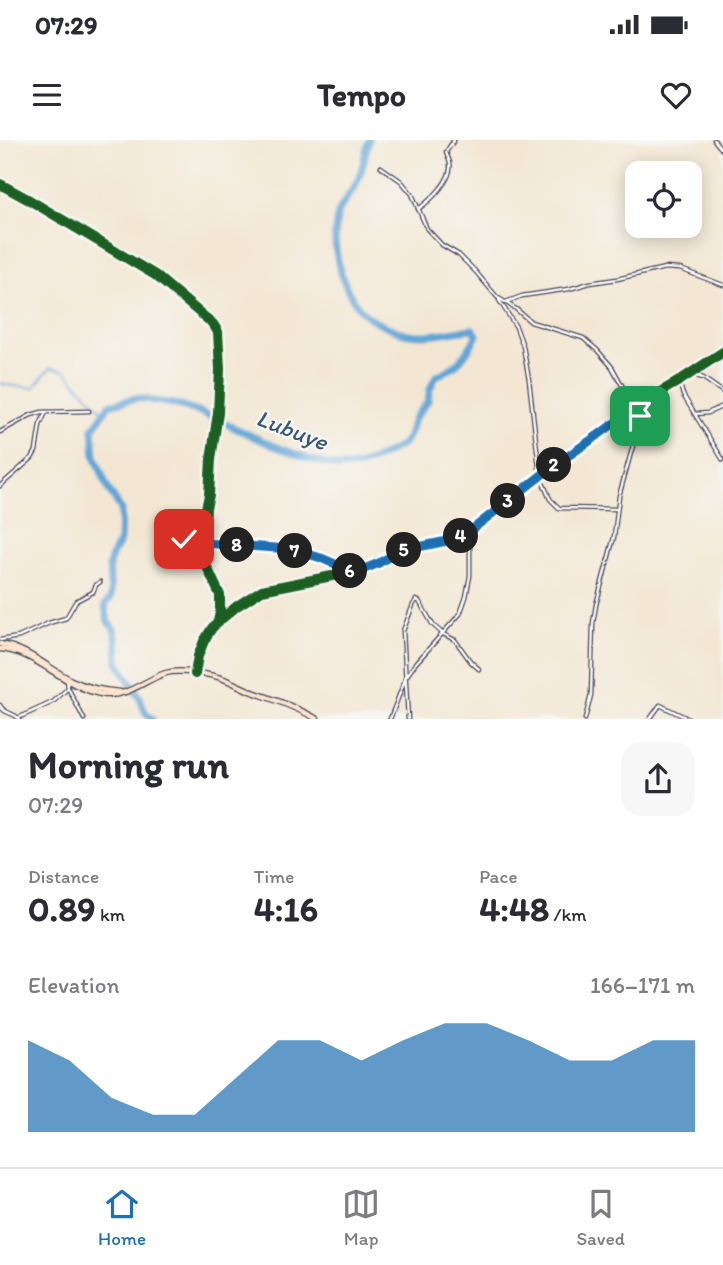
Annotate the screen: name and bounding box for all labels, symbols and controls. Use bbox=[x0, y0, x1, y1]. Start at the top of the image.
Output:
text: 07:29 bbox=[35, 9, 98, 41]
icon: menu bbox=[28, 76, 66, 114]
text: Tempo bbox=[317, 76, 406, 114]
icon: heart bbox=[657, 76, 695, 114]
map controls bbox=[625, 161, 702, 238]
button: locate bbox=[625, 161, 702, 238]
pin bbox=[610, 386, 670, 446]
icon: arrive bbox=[621, 397, 659, 435]
water label: Lubuye bbox=[253, 403, 333, 457]
pin: 2 bbox=[536, 448, 572, 482]
text: 2 bbox=[549, 453, 559, 476]
pin: 3 bbox=[490, 484, 526, 518]
text: 3 bbox=[502, 489, 513, 512]
pin bbox=[154, 509, 214, 569]
pin: 4 bbox=[444, 518, 478, 554]
icon: check bbox=[165, 520, 203, 558]
text: 4 bbox=[455, 524, 466, 547]
pin: 8 bbox=[219, 528, 254, 562]
pin: 5 bbox=[386, 532, 422, 568]
text: 8 bbox=[231, 533, 242, 556]
pin: 7 bbox=[278, 534, 312, 568]
text: 5 bbox=[399, 538, 408, 561]
text: 7 bbox=[290, 539, 299, 562]
pin: 6 bbox=[332, 554, 368, 588]
text: 6 bbox=[344, 559, 355, 582]
text: Morning run bbox=[28, 742, 229, 788]
button: share bbox=[621, 742, 695, 816]
text: 07:29 bbox=[28, 791, 83, 819]
text: Distance bbox=[28, 865, 99, 888]
text: Time bbox=[254, 865, 294, 888]
text: Pace bbox=[479, 865, 517, 888]
text: 0.89 bbox=[28, 888, 96, 930]
text: 4:16 bbox=[254, 888, 318, 930]
text: 4:48 bbox=[479, 888, 549, 930]
text: km bbox=[96, 903, 125, 926]
text: /km bbox=[549, 903, 587, 926]
text: Elevation bbox=[28, 971, 119, 999]
text: 166–171 m bbox=[590, 971, 695, 999]
tab: Home bbox=[98, 1185, 146, 1250]
tab: Map bbox=[342, 1185, 380, 1250]
tab: Saved bbox=[576, 1185, 625, 1250]

